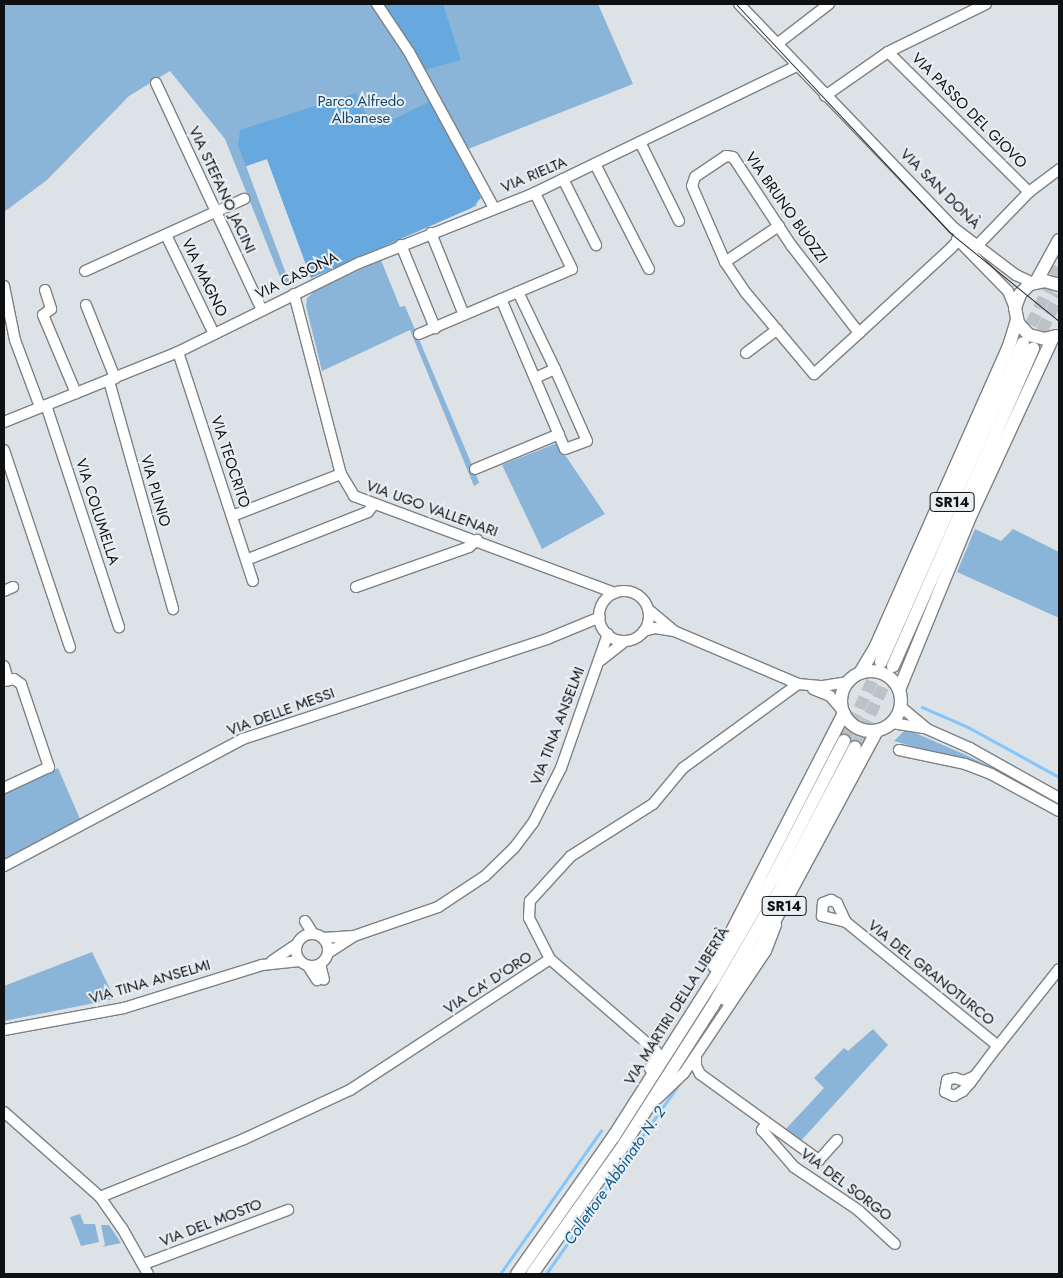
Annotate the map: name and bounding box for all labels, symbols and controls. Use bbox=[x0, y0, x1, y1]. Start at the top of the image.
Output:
street label: VIA PASSO DEL GIOVO bbox=[908, 50, 1030, 172]
park label: Parco Alfredo Albanese bbox=[318, 92, 404, 127]
street label: VIA STEFANO JACINI bbox=[185, 124, 259, 256]
street label: VIA SAN DONÀ bbox=[896, 145, 984, 233]
street label: VIA BRUNO BUOZZI bbox=[741, 149, 831, 267]
street label: VIA RIELTA bbox=[499, 153, 569, 197]
street label: VIA MAGNO bbox=[177, 236, 231, 320]
street label: VIA CASONA bbox=[253, 248, 341, 304]
street label: VIA TEOCRITO bbox=[207, 414, 253, 510]
street label: VIA PLINIO bbox=[136, 453, 174, 529]
street label: VIA COLUMELLA bbox=[71, 457, 123, 567]
street label: VIA UGO VALLENARI bbox=[364, 477, 500, 541]
road number: SR14 bbox=[930, 491, 974, 514]
street label: VIA TINA ANSELMI bbox=[527, 664, 589, 788]
street label: VIA DELLE MESSI bbox=[225, 684, 337, 740]
road number: SR14 bbox=[762, 894, 806, 918]
street label: VIA DEL GRANOTURCO bbox=[864, 916, 998, 1030]
street label: VIA MARTIRI DELLA LIBERTÀ bbox=[621, 924, 733, 1088]
street label: VIA CA' D'ORO bbox=[441, 948, 535, 1018]
street label: VIA TINA ANSELMI bbox=[87, 956, 213, 1008]
water label: Collettore Abbinato N. 2 bbox=[560, 1103, 670, 1249]
street label: VIA DEL SORGO bbox=[797, 1145, 895, 1225]
street label: VIA DEL MOSTO bbox=[157, 1195, 265, 1251]

